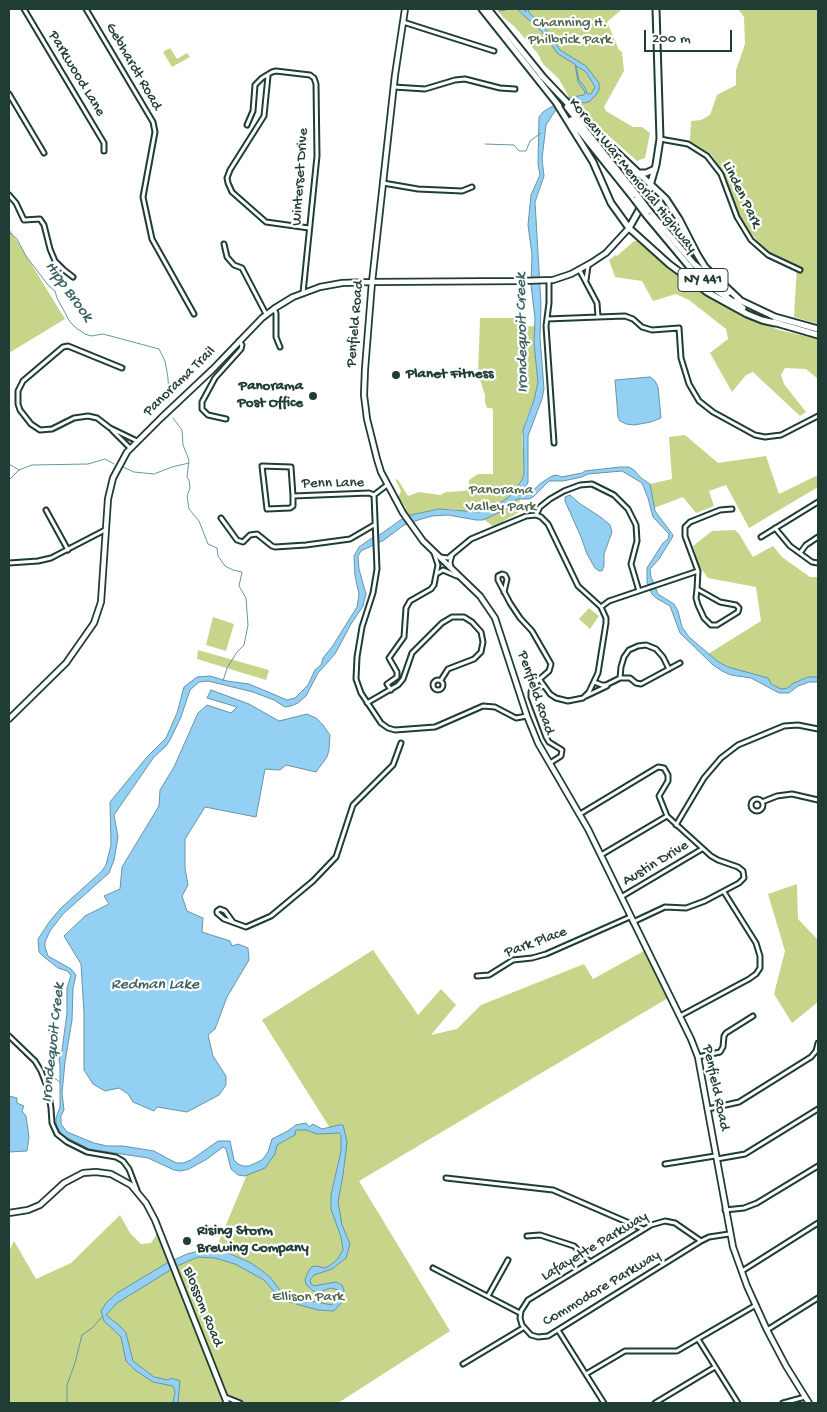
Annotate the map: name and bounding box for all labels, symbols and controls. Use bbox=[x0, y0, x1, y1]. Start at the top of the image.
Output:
park label: Channing H. Philbrick Park bbox=[528, 15, 612, 50]
street label: Gebhardt Road bbox=[101, 20, 165, 114]
scale bar bbox=[647, 20, 734, 52]
street label: Parkwood Lane bbox=[43, 28, 109, 120]
text: 200 m bbox=[652, 30, 691, 48]
street label: Korean War Memorial Highway bbox=[564, 95, 700, 257]
street label: Winterset Drive bbox=[289, 128, 313, 226]
street label: Linden Park bbox=[717, 159, 765, 231]
water label: Hipp Brook bbox=[40, 258, 96, 326]
road number: NY 441 bbox=[678, 268, 728, 292]
water label: Irondequoit Creek bbox=[512, 273, 534, 393]
street label: Penfield Road bbox=[343, 280, 369, 368]
street label: Panorama Trail bbox=[140, 343, 220, 421]
place label: Planet Fitness bbox=[406, 366, 493, 384]
marker: Planet Fitness bbox=[390, 369, 402, 381]
place label: Panorama Post Office bbox=[237, 378, 303, 413]
marker: Panorama Post Office bbox=[307, 390, 319, 402]
street label: Penn Lane bbox=[302, 474, 364, 494]
park label: Panorama Valley Park bbox=[466, 482, 536, 517]
street label: Penfield Road bbox=[512, 649, 558, 737]
street label: Austin Drive bbox=[620, 837, 692, 891]
street label: Park Place bbox=[502, 923, 570, 963]
water label: Redman Lake bbox=[111, 976, 199, 996]
water label: Irondequoit Creek bbox=[38, 982, 70, 1104]
street label: Penfield Road bbox=[697, 1044, 733, 1132]
street label: Lafayette Parkway bbox=[538, 1208, 652, 1286]
place label: Rising Storm Brewing Company bbox=[197, 1223, 309, 1258]
marker: Rising Storm Brewing Company bbox=[181, 1235, 193, 1247]
street label: Commodore Parkway bbox=[540, 1247, 664, 1331]
street label: Blossom Road bbox=[178, 1264, 226, 1350]
park label: Ellison Park bbox=[272, 1289, 344, 1307]

